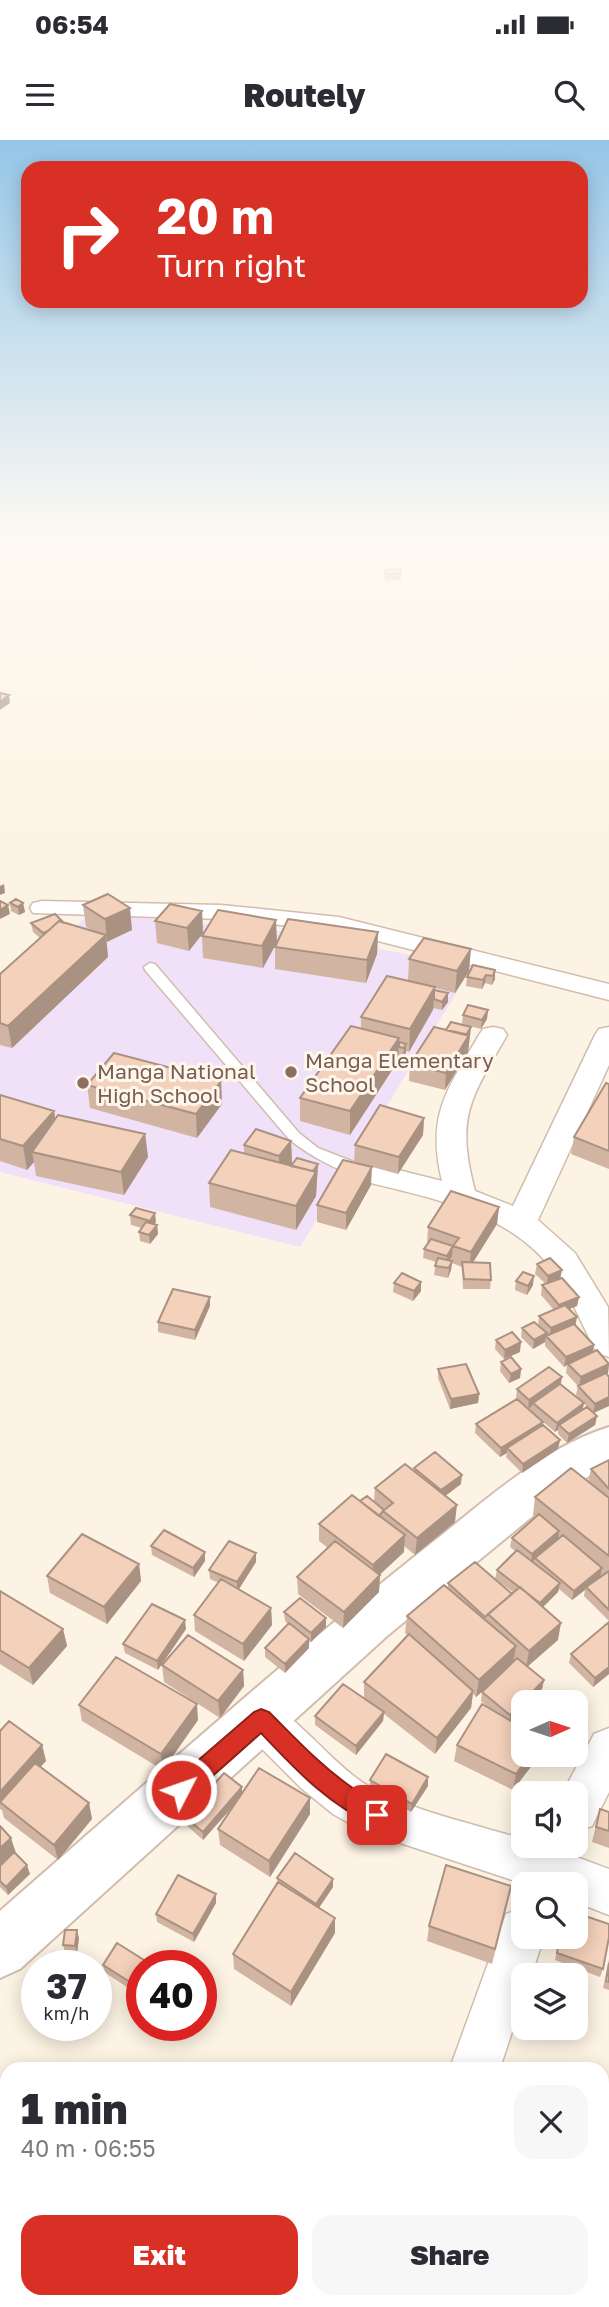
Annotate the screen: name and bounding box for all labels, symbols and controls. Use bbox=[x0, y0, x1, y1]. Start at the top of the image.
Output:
text: 06:54 bbox=[35, 9, 109, 40]
icon: menu bbox=[21, 76, 59, 114]
text: Routely bbox=[243, 76, 366, 114]
icon: search bbox=[550, 76, 588, 114]
text: 20 m bbox=[157, 186, 274, 245]
icon: right bbox=[42, 189, 133, 280]
text: Turn right bbox=[157, 246, 306, 284]
place label: Manga Elementary School bbox=[305, 1047, 494, 1097]
place label: Manga National High School bbox=[97, 1058, 256, 1108]
marker: Manga Elementary School bbox=[283, 1064, 299, 1080]
marker: Manga National High School bbox=[75, 1075, 91, 1091]
north arrow bbox=[511, 1690, 588, 1768]
map controls bbox=[511, 1690, 588, 2040]
position arrow bbox=[144, 1753, 218, 1827]
button: sound bbox=[511, 1781, 588, 1858]
pin bbox=[347, 1785, 407, 1845]
icon: arrive bbox=[358, 1796, 396, 1834]
button: search bbox=[511, 1872, 588, 1949]
speed limit sign: 40 bbox=[126, 1950, 217, 2041]
button: layers bbox=[511, 1963, 588, 2040]
text: 37 bbox=[46, 1965, 87, 2007]
text: km/h bbox=[44, 2002, 89, 2024]
text: 1 min bbox=[21, 2083, 128, 2133]
button: close bbox=[514, 2085, 588, 2159]
text: 40 m · 06:55 bbox=[21, 2134, 156, 2162]
button: Exit bbox=[21, 2215, 298, 2295]
button: Share bbox=[312, 2215, 588, 2295]

